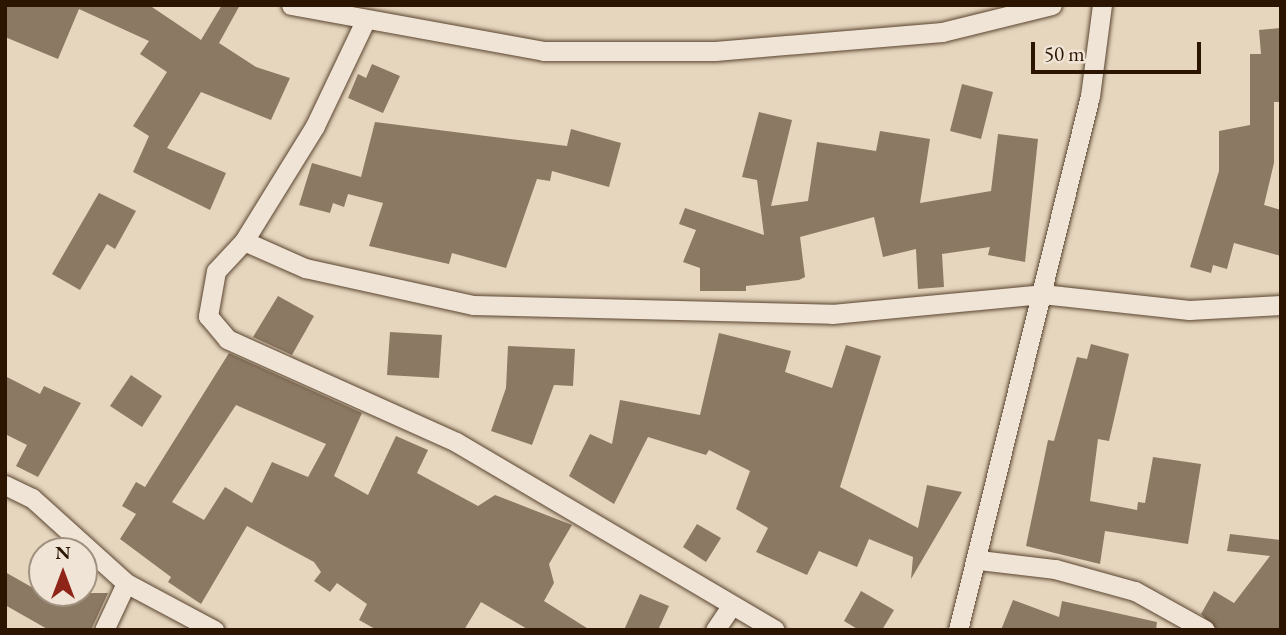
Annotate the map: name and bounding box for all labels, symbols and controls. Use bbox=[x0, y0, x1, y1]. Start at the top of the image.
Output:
scale bar bbox=[1034, 28, 1204, 72]
text: 50 m bbox=[1044, 40, 1085, 67]
north arrow bbox=[28, 537, 98, 607]
text: N bbox=[55, 540, 71, 565]

